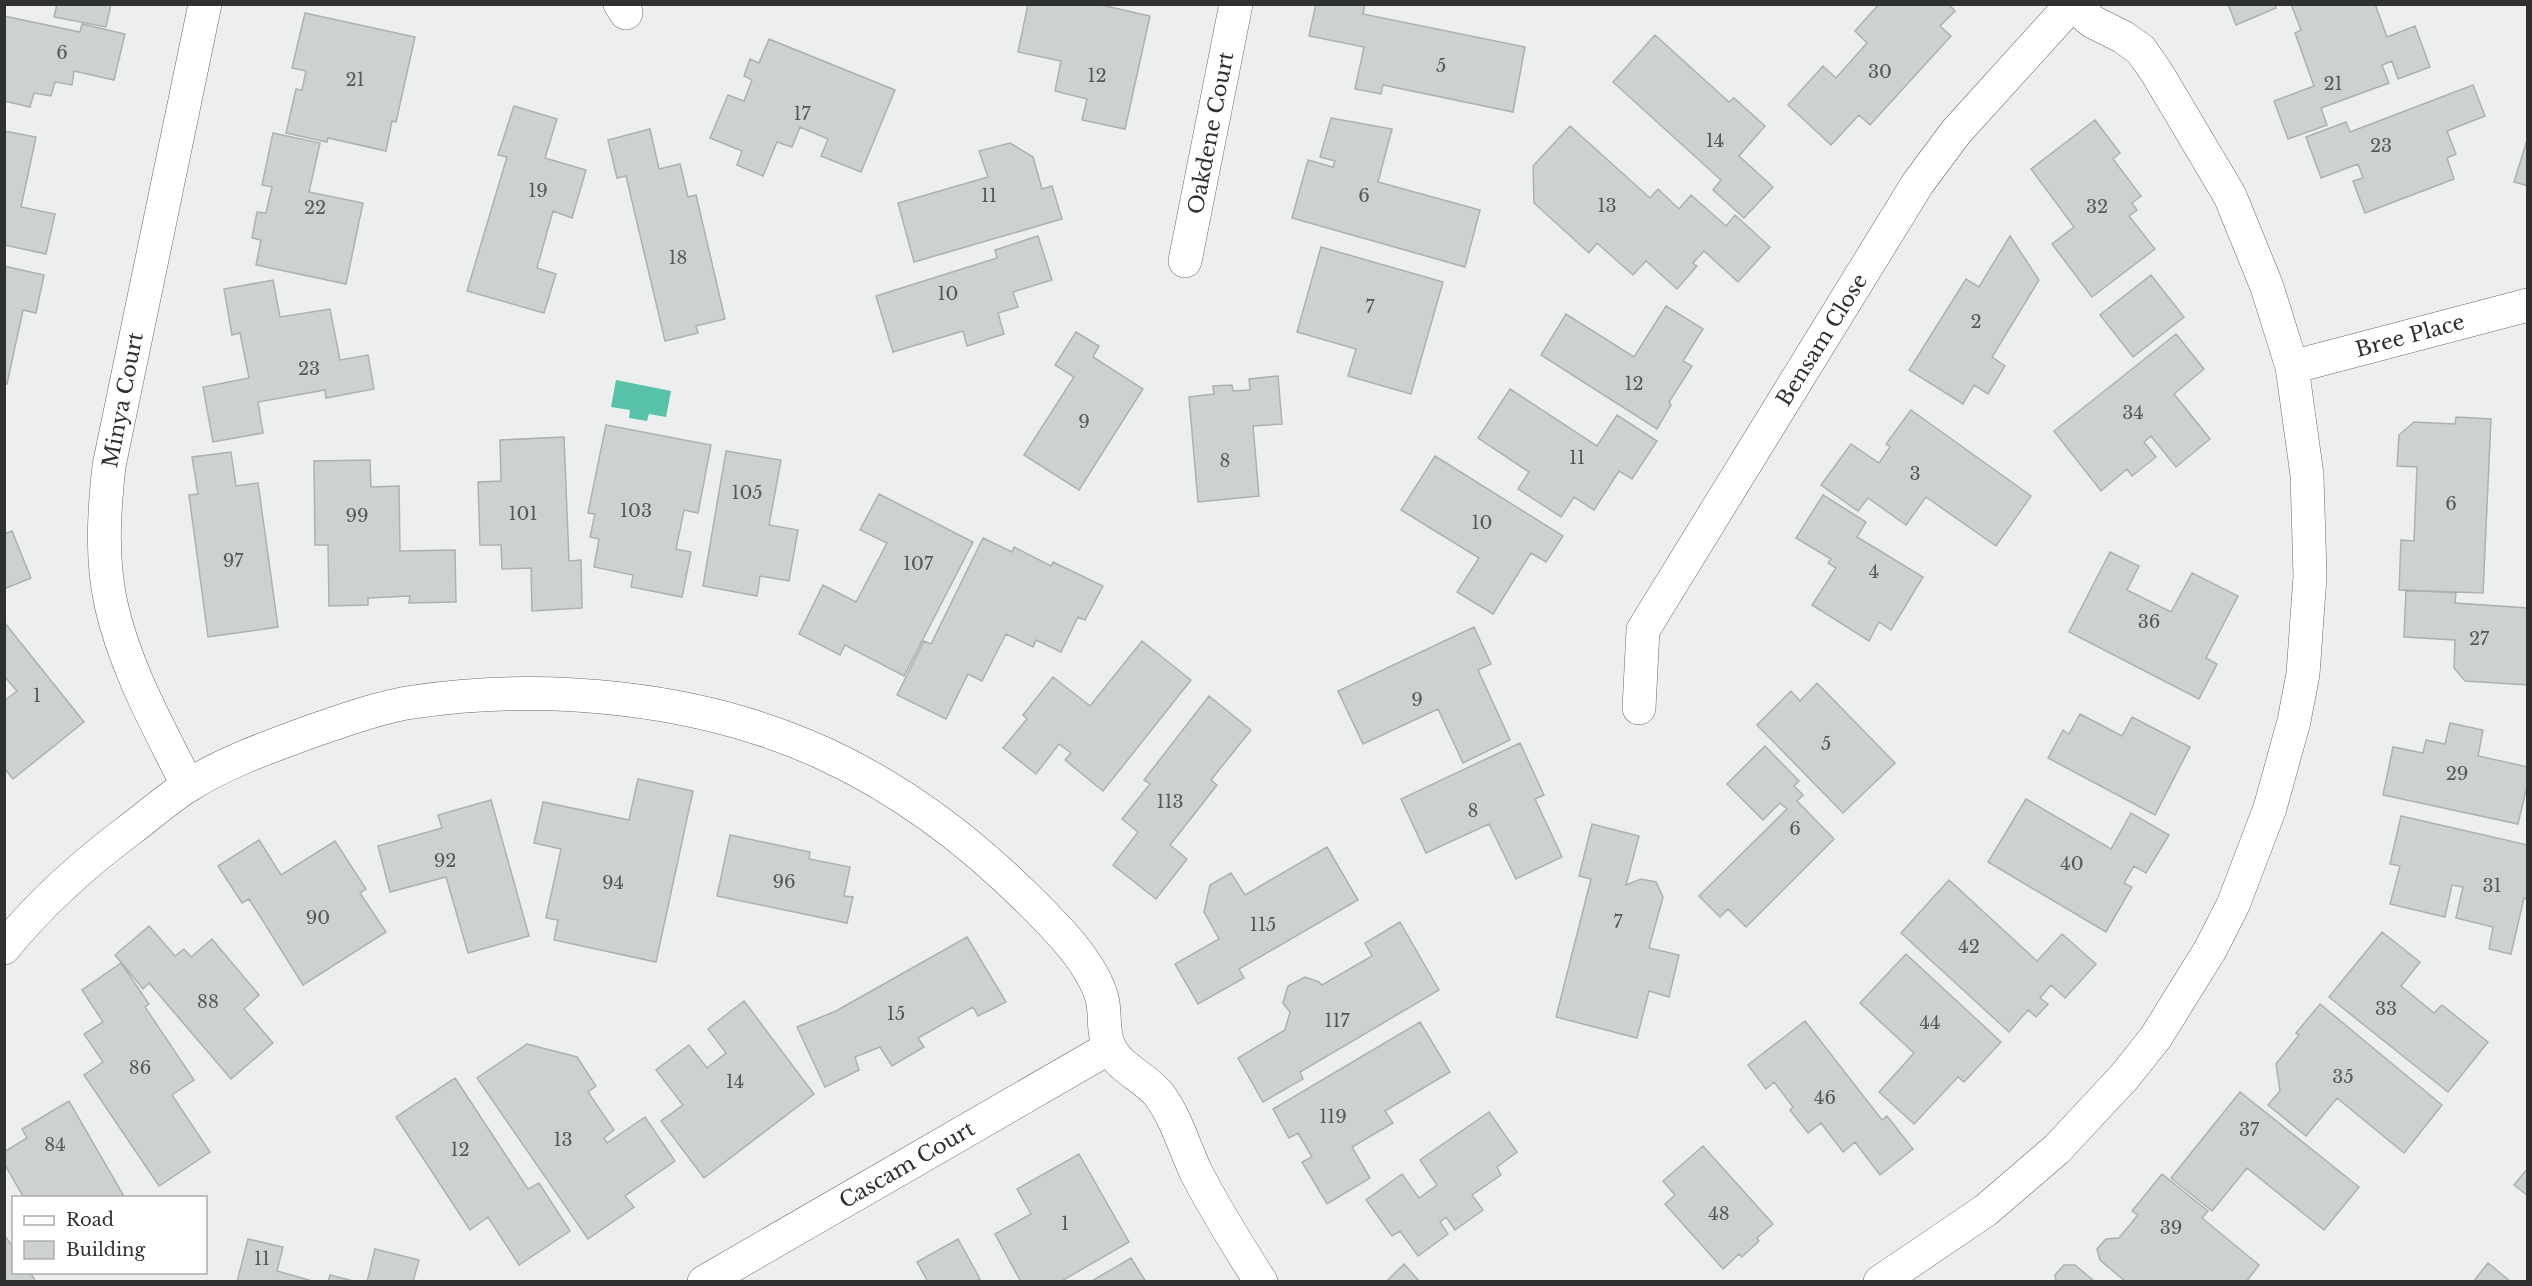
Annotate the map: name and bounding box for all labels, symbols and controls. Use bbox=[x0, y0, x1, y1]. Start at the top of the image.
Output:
house number: 6 bbox=[56, 42, 68, 64]
street label: Oakdene Court bbox=[1183, 50, 1240, 216]
house number: 5 bbox=[1436, 55, 1446, 77]
house number: 30 bbox=[1868, 61, 1892, 83]
house number: 12 bbox=[1087, 65, 1107, 87]
house number: 21 bbox=[345, 69, 365, 91]
house number: 21 bbox=[2323, 73, 2343, 95]
house number: 17 bbox=[793, 103, 811, 125]
house number: 14 bbox=[1706, 130, 1724, 152]
house number: 23 bbox=[2370, 135, 2392, 157]
house number: 19 bbox=[528, 180, 548, 202]
house number: 11 bbox=[981, 185, 997, 207]
house number: 6 bbox=[1358, 185, 1370, 207]
house number: 13 bbox=[1597, 195, 1617, 217]
house number: 32 bbox=[2086, 196, 2108, 218]
house number: 22 bbox=[304, 197, 326, 219]
house number: 18 bbox=[669, 247, 687, 269]
street label: Bensam Close bbox=[1771, 269, 1873, 411]
house number: 10 bbox=[938, 283, 958, 305]
house number: 7 bbox=[1365, 296, 1375, 318]
street label: Bree Place bbox=[2352, 309, 2468, 363]
house number: 2 bbox=[1970, 311, 1982, 333]
street label: Minya Court bbox=[97, 330, 149, 470]
house number: 23 bbox=[298, 358, 320, 380]
house number: 12 bbox=[1624, 373, 1644, 395]
house number: 34 bbox=[2122, 402, 2144, 424]
house number: 9 bbox=[1078, 411, 1090, 433]
house number: 11 bbox=[1569, 447, 1585, 469]
house number: 8 bbox=[1220, 450, 1230, 472]
house number: 3 bbox=[1909, 463, 1921, 485]
house number: 105 bbox=[731, 482, 763, 504]
house number: 6 bbox=[2445, 493, 2457, 515]
house number: 103 bbox=[620, 500, 652, 522]
house number: 101 bbox=[509, 503, 537, 525]
house number: 99 bbox=[345, 505, 369, 527]
house number: 10 bbox=[1472, 512, 1492, 534]
house number: 97 bbox=[223, 550, 244, 572]
house number: 107 bbox=[903, 553, 934, 575]
house number: 4 bbox=[1869, 561, 1879, 583]
house number: 36 bbox=[2138, 611, 2160, 633]
house number: 27 bbox=[2469, 628, 2490, 650]
house number: 1 bbox=[33, 685, 41, 707]
house number: 9 bbox=[1411, 689, 1423, 711]
house number: 5 bbox=[1821, 733, 1831, 755]
house number: 29 bbox=[2446, 763, 2468, 785]
house number: 113 bbox=[1156, 791, 1184, 813]
house number: 8 bbox=[1468, 800, 1478, 822]
house number: 6 bbox=[1789, 818, 1801, 840]
house number: 92 bbox=[434, 850, 456, 872]
house number: 40 bbox=[2060, 853, 2084, 875]
house number: 96 bbox=[772, 871, 796, 893]
house number: 94 bbox=[602, 872, 624, 894]
house number: 31 bbox=[2482, 875, 2502, 897]
house number: 90 bbox=[306, 907, 330, 929]
house number: 7 bbox=[1613, 911, 1623, 933]
house number: 115 bbox=[1250, 914, 1276, 936]
house number: 42 bbox=[1958, 936, 1980, 958]
house number: 88 bbox=[197, 991, 219, 1013]
house number: 33 bbox=[2375, 998, 2397, 1020]
house number: 15 bbox=[887, 1003, 905, 1025]
house number: 117 bbox=[1324, 1010, 1351, 1032]
house number: 44 bbox=[1919, 1012, 1941, 1034]
house number: 86 bbox=[129, 1057, 151, 1079]
house number: 35 bbox=[2332, 1066, 2354, 1088]
house number: 14 bbox=[726, 1071, 744, 1093]
house number: 46 bbox=[1814, 1087, 1836, 1109]
house number: 119 bbox=[1319, 1106, 1347, 1128]
street label: Cascam Court bbox=[835, 1116, 979, 1214]
house number: 37 bbox=[2239, 1119, 2260, 1141]
house number: 13 bbox=[553, 1129, 573, 1151]
house number: 84 bbox=[44, 1134, 66, 1156]
house number: 12 bbox=[450, 1139, 470, 1161]
legend bbox=[12, 1196, 207, 1274]
house number: 48 bbox=[1708, 1203, 1730, 1225]
text: Road bbox=[66, 1209, 114, 1231]
house number: 1 bbox=[1061, 1213, 1069, 1235]
house number: 39 bbox=[2160, 1217, 2182, 1239]
text: Building bbox=[66, 1239, 145, 1261]
house number: 11 bbox=[254, 1248, 270, 1270]

